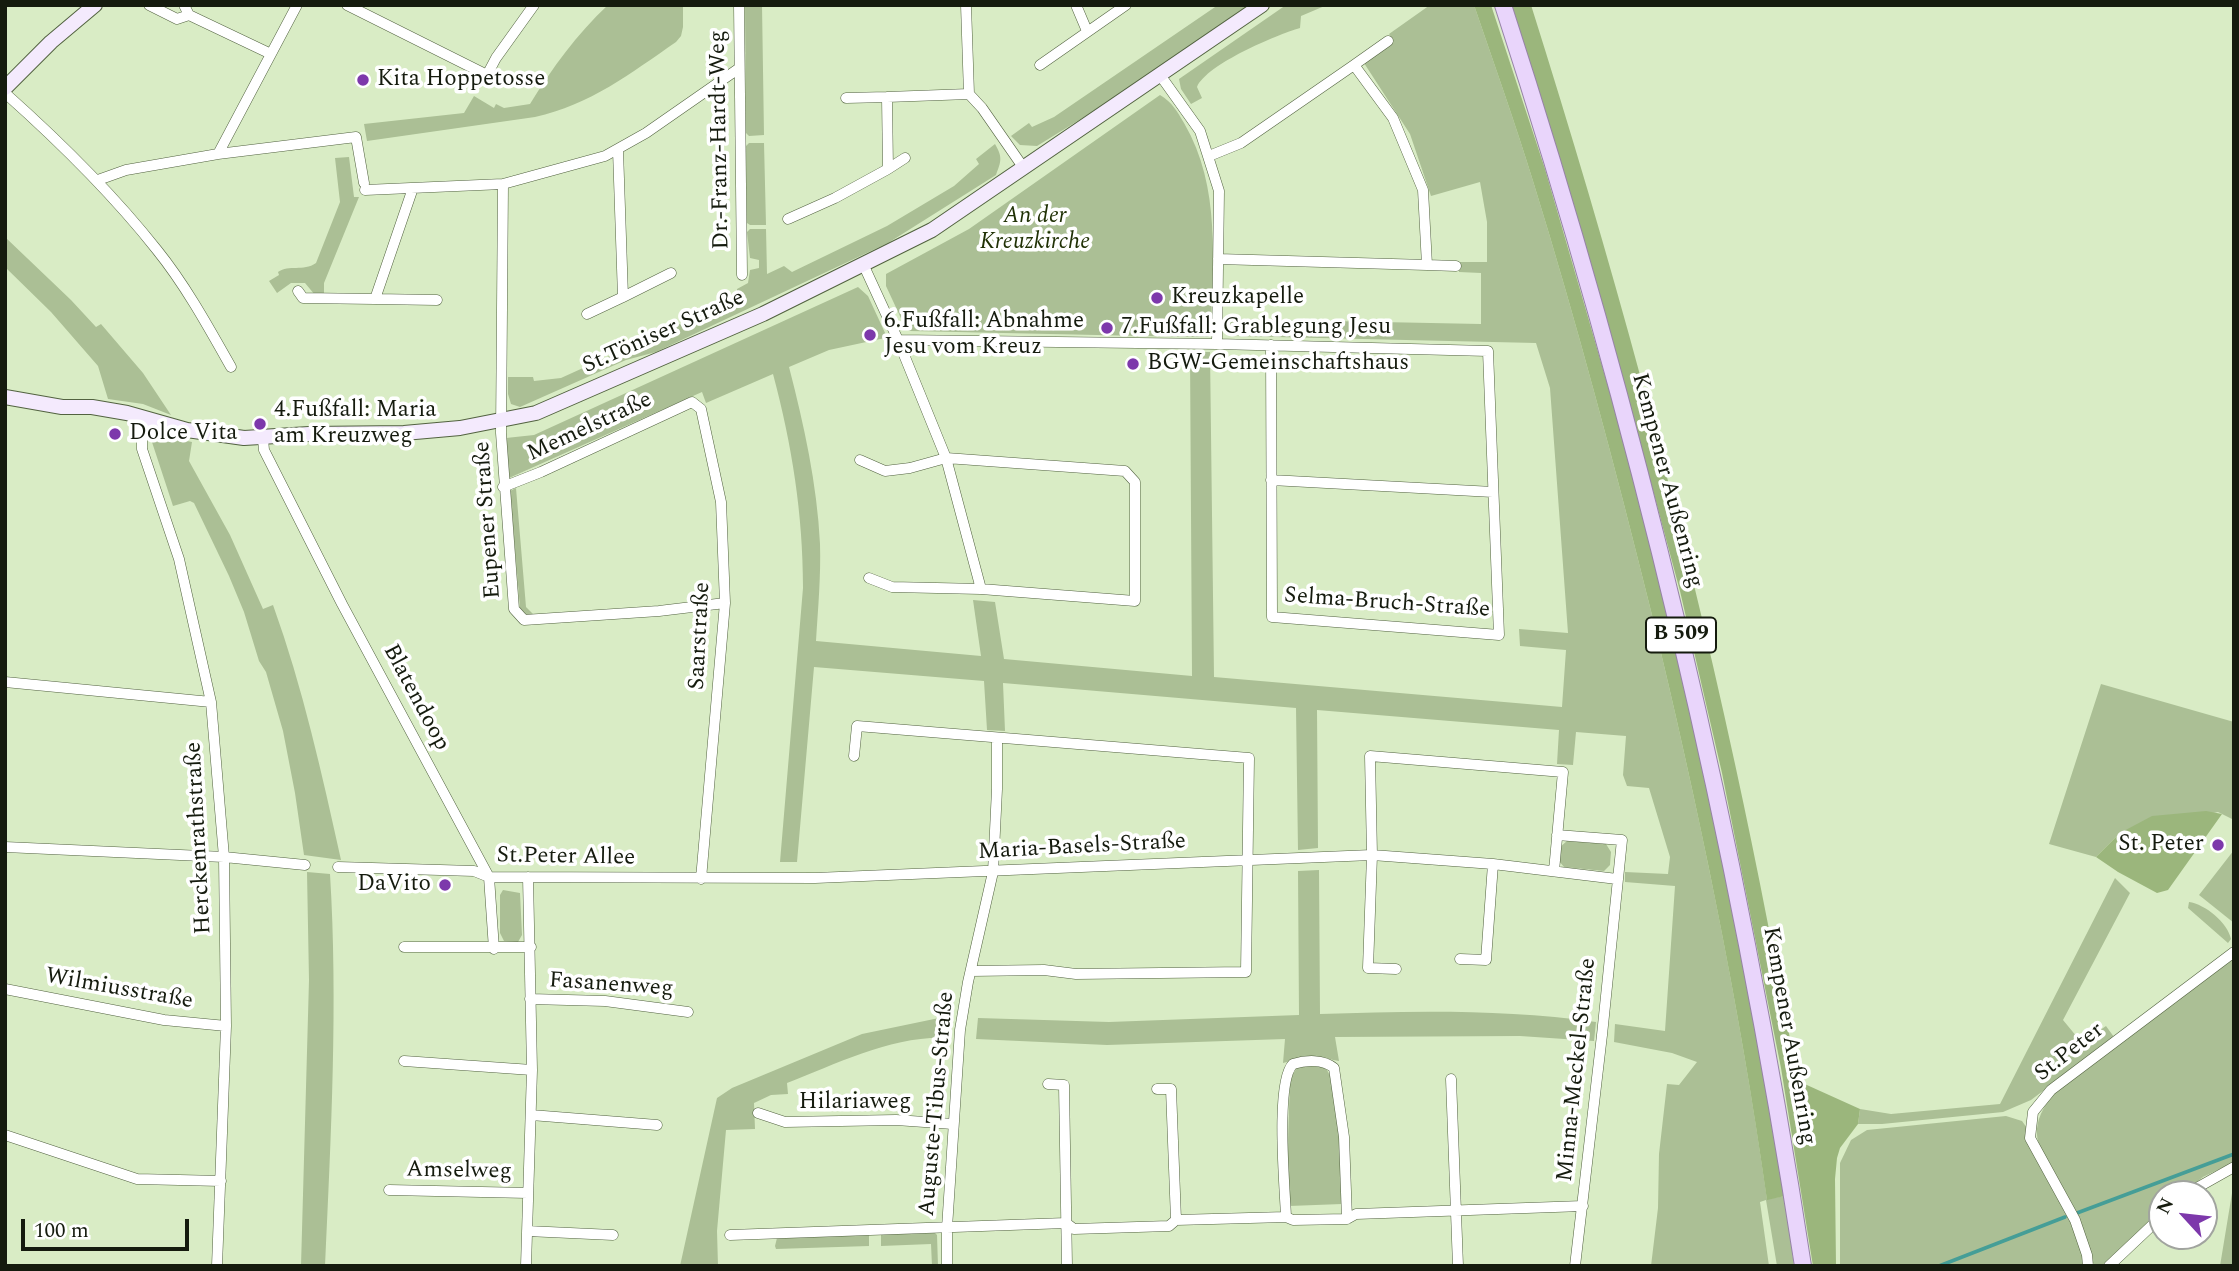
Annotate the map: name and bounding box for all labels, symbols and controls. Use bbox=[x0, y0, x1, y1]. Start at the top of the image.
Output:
street label: Dr.-Franz-Hardt-Weg bbox=[705, 30, 737, 250]
place label: Kita Hoppetosse bbox=[377, 66, 545, 94]
marker: Kita Hoppetosse bbox=[355, 72, 371, 88]
park label: An der Kreuzkirche bbox=[980, 203, 1090, 257]
place label: Kreuzkapelle bbox=[1171, 284, 1304, 312]
street label: St.Töniser Straße bbox=[579, 285, 749, 381]
marker: Kreuzkapelle bbox=[1149, 290, 1165, 306]
place label: 6.Fußfall: Abnahme Jesu vom Kreuz bbox=[884, 308, 1084, 362]
place label: 7.Fußfall: Grablegung Jesu bbox=[1121, 314, 1391, 342]
marker: 7.Fußfall: Grablegung Jesu bbox=[1099, 320, 1115, 336]
marker: 6.Fußfall: Abnahme Jesu vom Kreuz bbox=[862, 327, 878, 343]
place label: BGW-Gemeinschaftshaus bbox=[1147, 350, 1409, 378]
marker: BGW-Gemeinschaftshaus bbox=[1125, 356, 1141, 372]
street label: Kempener Außenring bbox=[1624, 371, 1708, 591]
street label: Memelstraße bbox=[523, 387, 657, 469]
place label: 4.Fußfall: Maria am Kreuzweg bbox=[274, 397, 437, 451]
marker: 4.Fußfall: Maria am Kreuzweg bbox=[252, 416, 268, 432]
place label: Dolce Vita bbox=[129, 420, 238, 448]
marker: Dolce Vita bbox=[107, 426, 123, 442]
street label: Eupener Straße bbox=[470, 440, 508, 600]
street label: Saarstraße bbox=[684, 581, 718, 691]
street label: Selma-Bruch-Straße bbox=[1283, 583, 1491, 625]
road number: B 509 bbox=[1646, 618, 1716, 652]
street label: Blatendoop bbox=[375, 640, 455, 756]
street label: Herckenrathstraße bbox=[181, 741, 219, 935]
street label: Maria-Basels-Straße bbox=[977, 829, 1187, 867]
place label: St. Peter bbox=[2118, 831, 2204, 859]
marker: St. Peter bbox=[2210, 837, 2226, 853]
street label: St.Peter Allee bbox=[496, 843, 636, 873]
place label: DaVito bbox=[357, 871, 431, 899]
marker: DaVito bbox=[437, 877, 453, 893]
street label: Kempener Außenring bbox=[1755, 925, 1821, 1147]
street label: Minna-Meckel-Straße bbox=[1553, 957, 1603, 1183]
street label: Wilmiusstraße bbox=[43, 963, 195, 1017]
street label: Fasanenweg bbox=[548, 968, 674, 1004]
street label: Auguste-Tibus-Straße bbox=[914, 990, 962, 1218]
street label: St.Peter bbox=[2030, 1017, 2110, 1089]
street label: Hilariaweg bbox=[799, 1089, 911, 1117]
street label: Amselweg bbox=[406, 1157, 512, 1187]
north arrow bbox=[2148, 1180, 2218, 1250]
text: N bbox=[2149, 1193, 2182, 1220]
scale bar bbox=[24, 1204, 192, 1248]
text: 100 m bbox=[34, 1215, 89, 1247]

